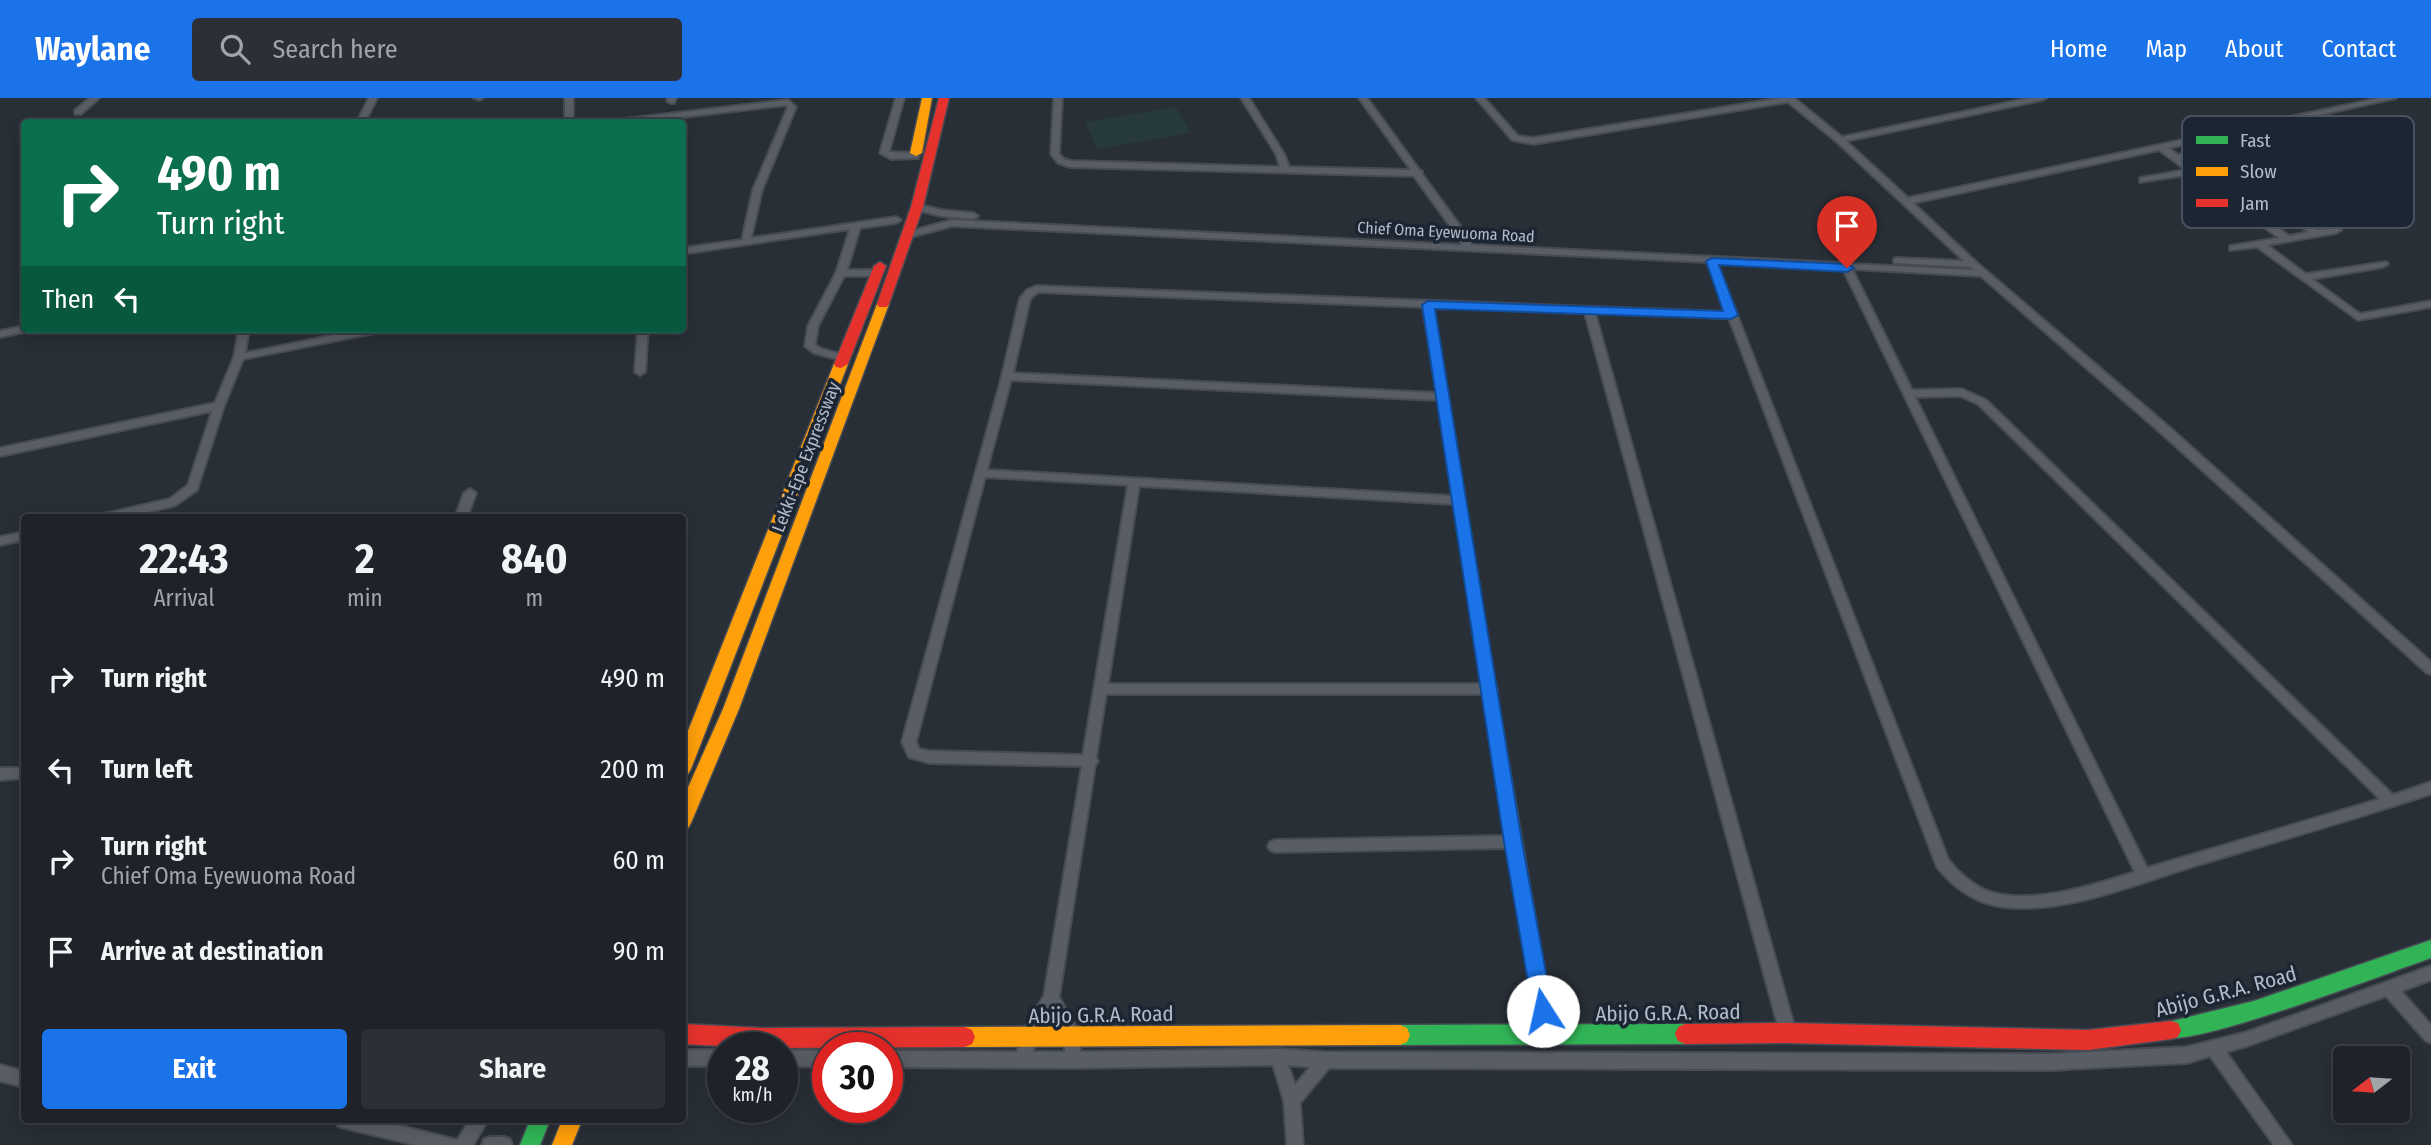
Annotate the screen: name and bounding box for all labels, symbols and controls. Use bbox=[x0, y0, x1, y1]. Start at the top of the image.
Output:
search box bbox=[192, 18, 682, 81]
text: Waylane bbox=[35, 29, 150, 69]
icon: search bbox=[216, 30, 254, 68]
text: Search here bbox=[272, 34, 398, 65]
text: Home bbox=[2050, 35, 2107, 63]
text: Map bbox=[2145, 35, 2187, 63]
text: About bbox=[2225, 35, 2283, 63]
text: Contact bbox=[2321, 35, 2396, 63]
legend bbox=[2182, 116, 2414, 228]
text: Fast bbox=[2240, 129, 2271, 152]
text: 490 m bbox=[157, 144, 281, 203]
icon: right bbox=[42, 147, 133, 238]
text: Slow bbox=[2240, 160, 2277, 183]
text: Jam bbox=[2240, 192, 2269, 215]
pin bbox=[1817, 196, 1877, 268]
text: Turn right bbox=[157, 204, 284, 242]
icon: arrive bbox=[1828, 207, 1866, 245]
street label: Chief Oma Eyewuoma Road bbox=[1357, 218, 1535, 246]
icon: left bbox=[108, 280, 146, 318]
text: Then bbox=[42, 284, 94, 315]
street label: Lekki-Epe Expressway bbox=[767, 379, 845, 535]
text: 22:43 bbox=[139, 534, 229, 584]
text: 2 bbox=[355, 534, 375, 584]
text: 840 bbox=[501, 534, 568, 584]
text: Arrival bbox=[154, 584, 214, 612]
text: min bbox=[347, 584, 383, 612]
text: m bbox=[525, 584, 543, 612]
icon: right bbox=[42, 660, 80, 698]
text: Turn right bbox=[101, 663, 207, 694]
text: 490 m bbox=[601, 663, 665, 694]
icon: left bbox=[42, 751, 80, 789]
text: Turn left bbox=[101, 754, 193, 785]
text: 200 m bbox=[600, 754, 665, 785]
text: Turn right bbox=[101, 831, 207, 862]
icon: right bbox=[42, 842, 80, 880]
text: 60 m bbox=[612, 845, 665, 876]
text: Chief Oma Eyewuoma Road bbox=[101, 862, 356, 890]
icon: arrive bbox=[42, 933, 80, 971]
text: Arrive at destination bbox=[101, 936, 324, 967]
text: 90 m bbox=[613, 936, 665, 967]
street label: Abijo G.R.A. Road bbox=[2152, 961, 2300, 1023]
position arrow bbox=[1506, 974, 1580, 1048]
street label: Abijo G.R.A. Road bbox=[1595, 999, 1741, 1027]
street label: Abijo G.R.A. Road bbox=[1028, 1001, 1174, 1029]
button: Exit bbox=[42, 1029, 347, 1109]
button: Share bbox=[361, 1029, 665, 1109]
speed limit sign: 30 bbox=[812, 1032, 903, 1123]
north arrow bbox=[2333, 1046, 2410, 1124]
map controls bbox=[2333, 1046, 2410, 1123]
text: 28 bbox=[735, 1047, 770, 1089]
text: km/h bbox=[732, 1084, 773, 1106]

